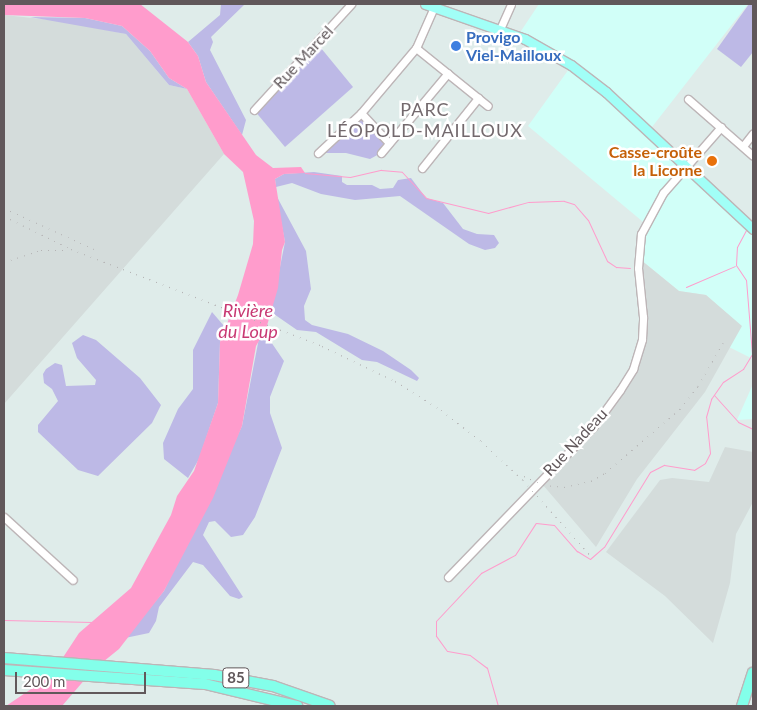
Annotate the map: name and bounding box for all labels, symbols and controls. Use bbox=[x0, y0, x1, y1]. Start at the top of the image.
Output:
street label: Rue Marcel bbox=[269, 22, 337, 92]
place label: Provigo Viel-Mailloux bbox=[466, 27, 561, 65]
marker: Provigo Viel-Mailloux bbox=[450, 40, 462, 52]
district label: PARC LÉOPOLD-MAILLOUX bbox=[325, 99, 525, 142]
place label: Casse-croûte la Licorne bbox=[609, 142, 702, 180]
marker: Casse-croûte la Licorne bbox=[706, 155, 718, 167]
water label: Rivière du Loup bbox=[218, 300, 278, 342]
street label: Rue Nadeau bbox=[539, 404, 611, 480]
scale bar bbox=[18, 662, 149, 694]
road number: 85 bbox=[222, 666, 250, 690]
text: 200 m bbox=[23, 672, 65, 690]

